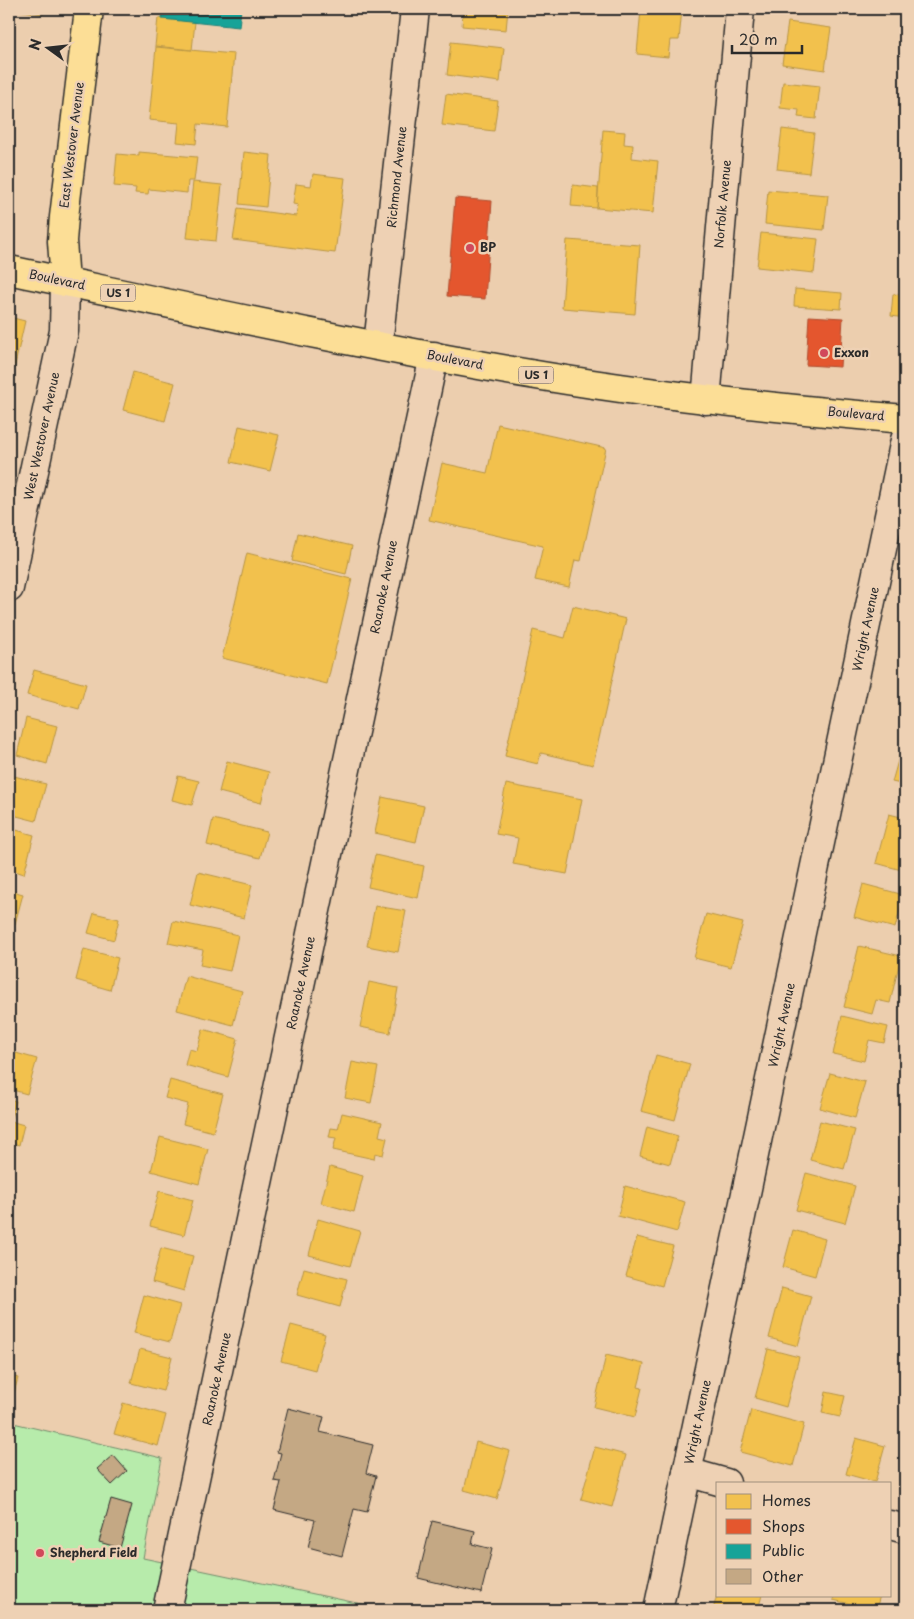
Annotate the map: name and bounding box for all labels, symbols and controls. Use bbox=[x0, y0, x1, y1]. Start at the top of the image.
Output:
north arrow bbox=[22, 22, 72, 72]
scale bar bbox=[732, 22, 802, 54]
text: 20 m bbox=[739, 27, 778, 50]
text: N bbox=[23, 36, 47, 53]
street label: East Westover Avenue bbox=[54, 80, 88, 209]
street label: Richmond Avenue bbox=[382, 125, 410, 229]
street label: Norfolk Avenue bbox=[709, 159, 735, 249]
place label: BP bbox=[480, 238, 496, 256]
marker: BP bbox=[464, 242, 476, 254]
street label: Boulevard bbox=[27, 264, 88, 294]
road number: US 1 bbox=[100, 284, 136, 302]
place label: Exxon bbox=[834, 343, 869, 361]
street label: Boulevard bbox=[425, 345, 486, 373]
marker: Exxon bbox=[818, 347, 830, 359]
road number: US 1 bbox=[518, 366, 554, 384]
street label: West Westover Avenue bbox=[19, 370, 63, 502]
street label: Boulevard bbox=[827, 402, 886, 425]
street label: Roanoke Avenue bbox=[365, 538, 401, 635]
street label: Wright Avenue bbox=[847, 584, 883, 673]
street label: Roanoke Avenue bbox=[281, 934, 319, 1031]
street label: Wright Avenue bbox=[763, 980, 799, 1069]
street label: Roanoke Avenue bbox=[197, 1330, 235, 1427]
street label: Wright Avenue bbox=[679, 1377, 715, 1466]
legend bbox=[716, 1482, 892, 1596]
text: Homes bbox=[762, 1488, 811, 1511]
text: Shops bbox=[762, 1514, 805, 1537]
text: Public bbox=[762, 1538, 805, 1561]
place label: Shepherd Field bbox=[50, 1543, 138, 1561]
marker: Shepherd Field bbox=[34, 1547, 46, 1559]
text: Other bbox=[762, 1564, 803, 1587]

